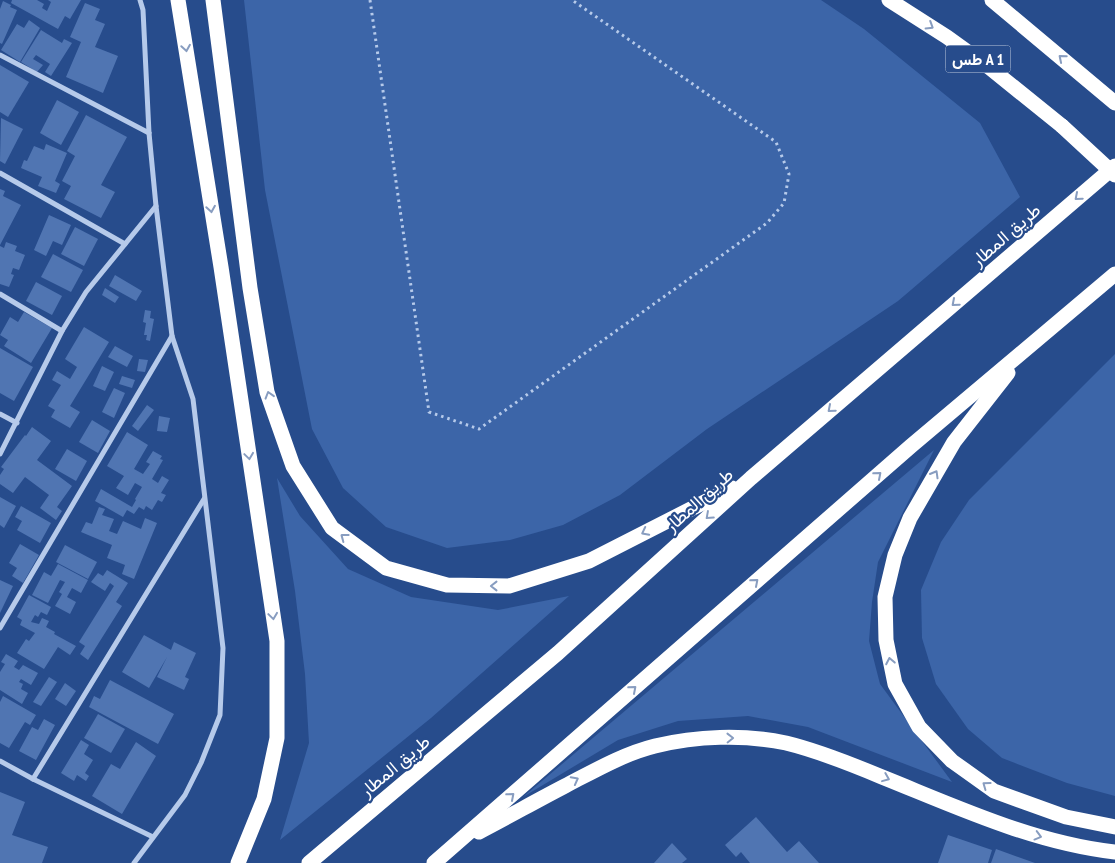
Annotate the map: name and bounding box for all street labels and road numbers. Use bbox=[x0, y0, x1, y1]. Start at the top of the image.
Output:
road number: طس A 1 bbox=[946, 46, 1010, 72]
street label: طريق المطار bbox=[965, 198, 1045, 272]
street label: طريق المطار bbox=[659, 463, 738, 537]
street label: طريق المطار bbox=[354, 730, 435, 802]

